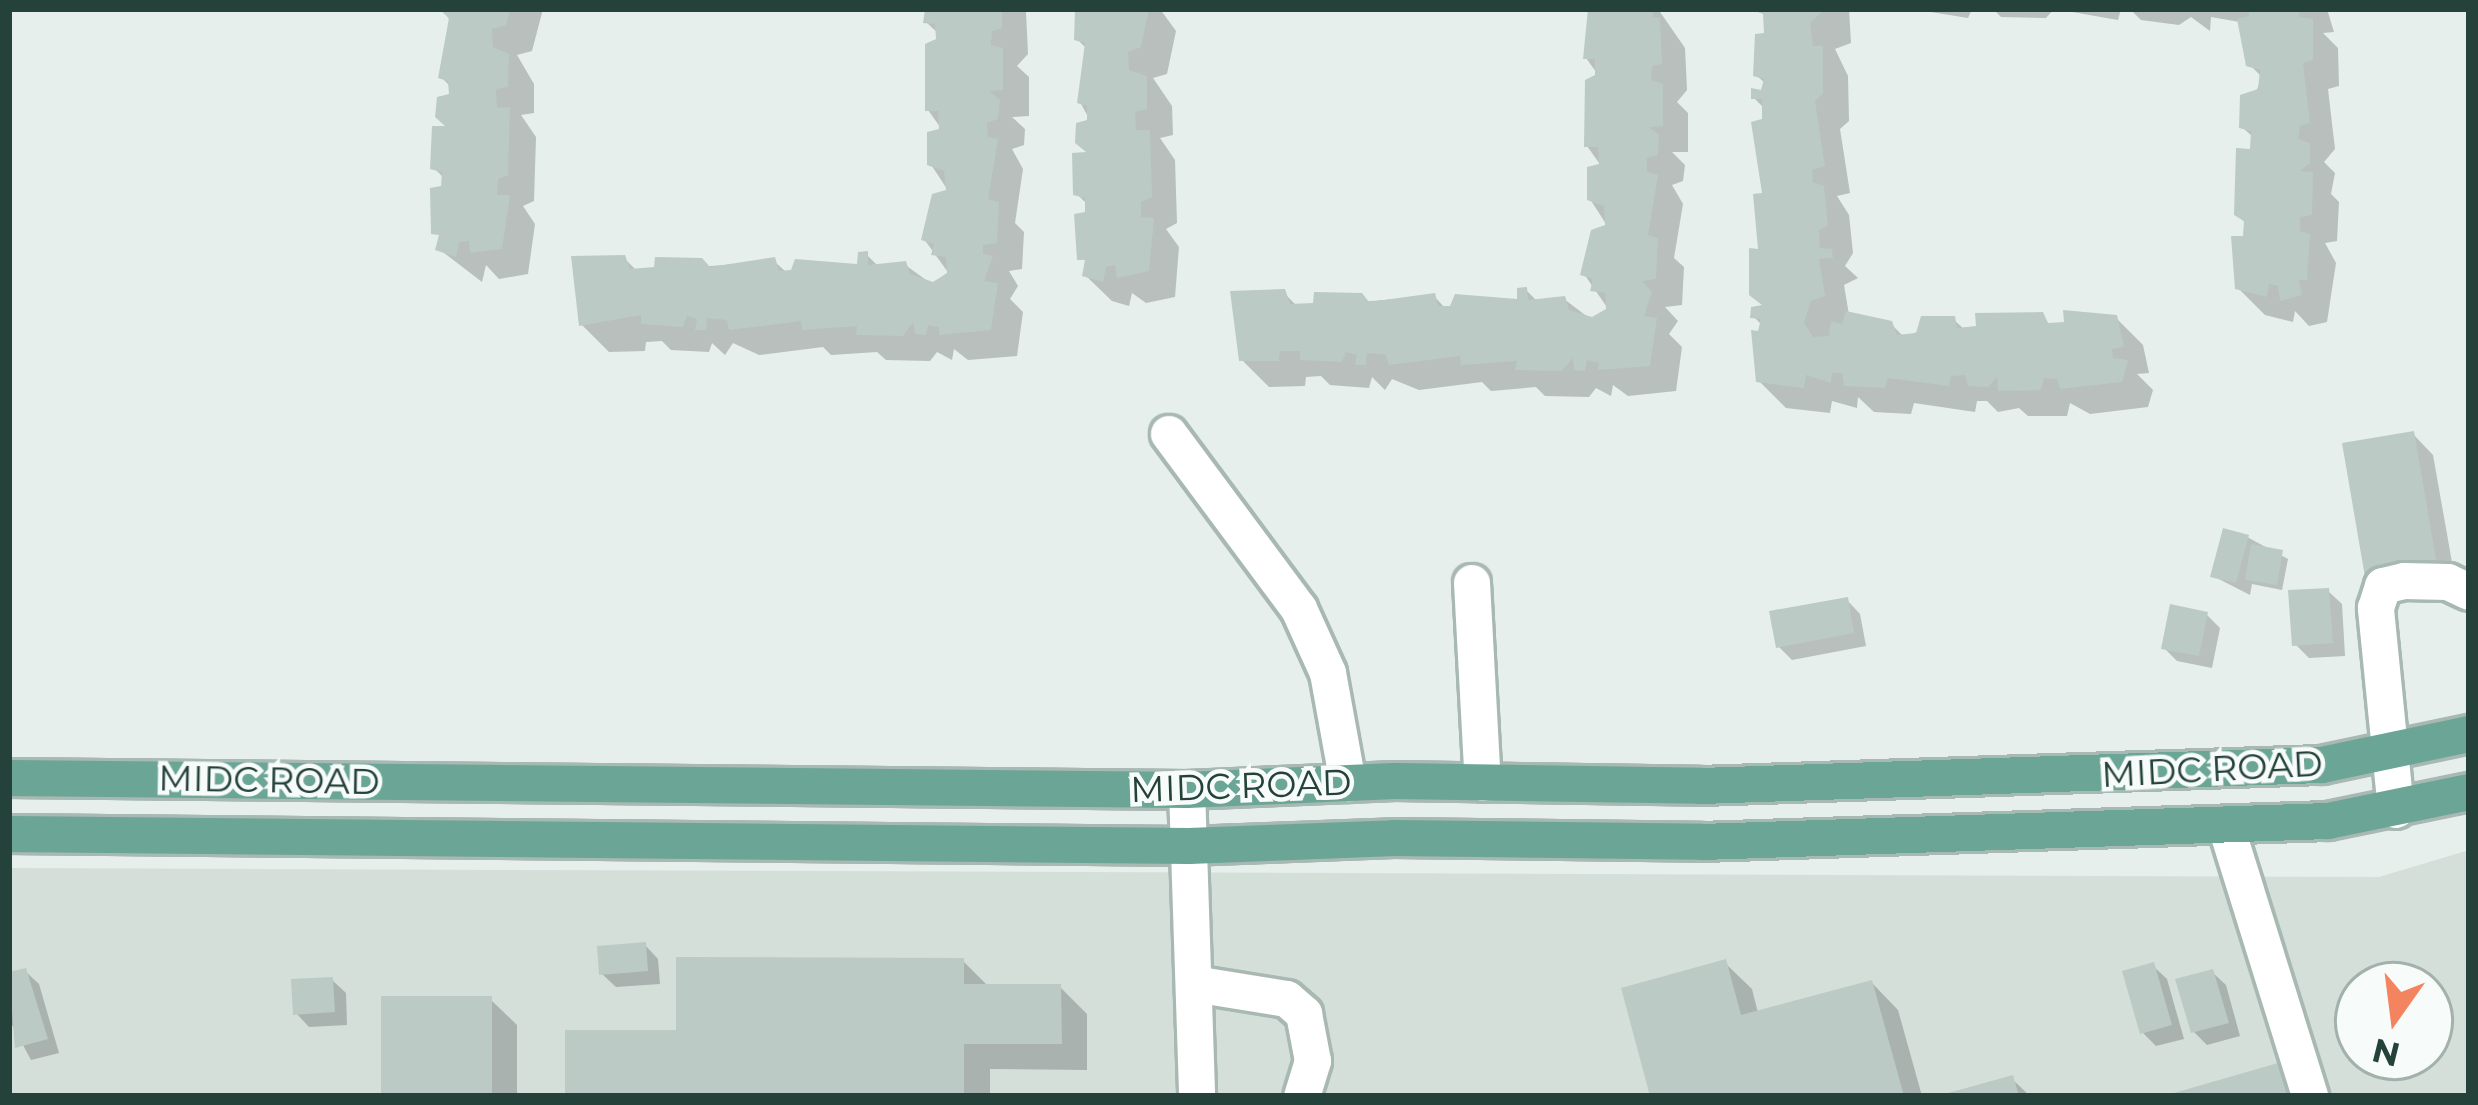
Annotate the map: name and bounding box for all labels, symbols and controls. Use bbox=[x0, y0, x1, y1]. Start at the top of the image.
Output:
street label: MIDC ROAD bbox=[2100, 742, 2324, 796]
street label: MIDC ROAD bbox=[158, 756, 380, 804]
street label: MIDC ROAD bbox=[1130, 761, 1352, 811]
north arrow bbox=[2334, 961, 2454, 1081]
text: N bbox=[2368, 1030, 2404, 1076]

